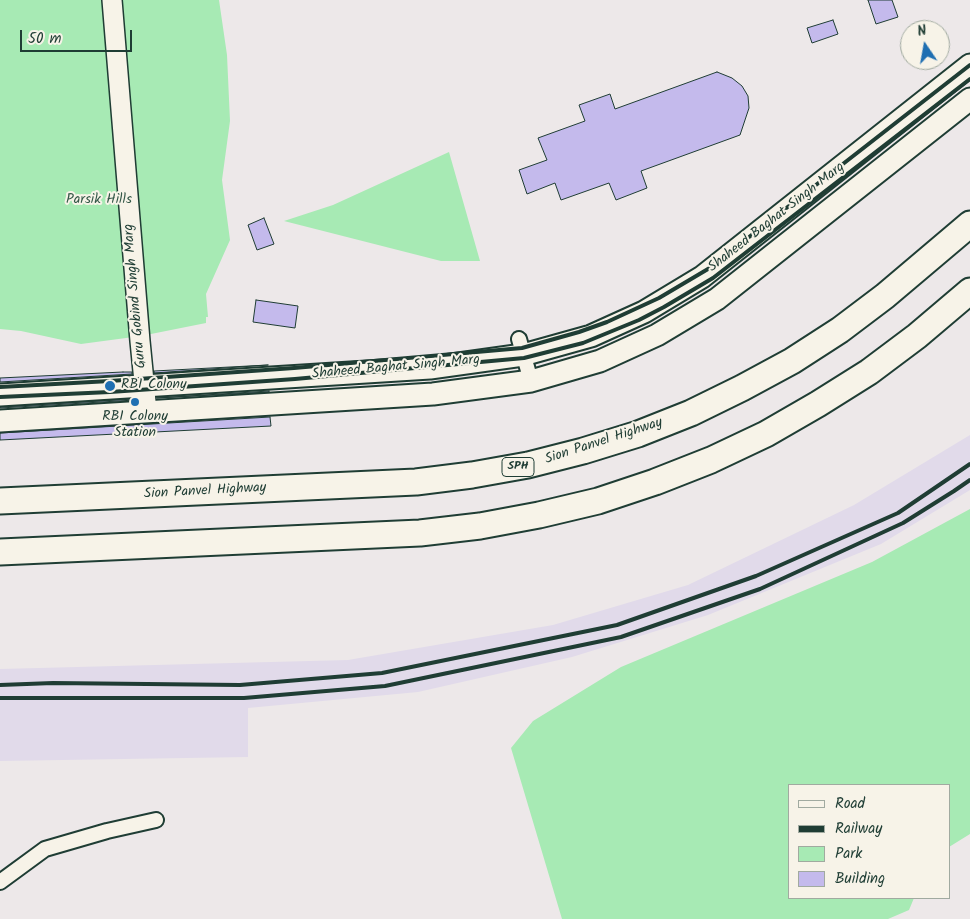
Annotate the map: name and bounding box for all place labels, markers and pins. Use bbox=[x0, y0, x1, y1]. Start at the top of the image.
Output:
place label: RBI Colony bbox=[121, 378, 187, 394]
marker: RBI Colony bbox=[103, 379, 117, 393]
marker: RBI Colony Station bbox=[129, 396, 141, 408]
place label: RBI Colony Station bbox=[102, 410, 168, 442]

